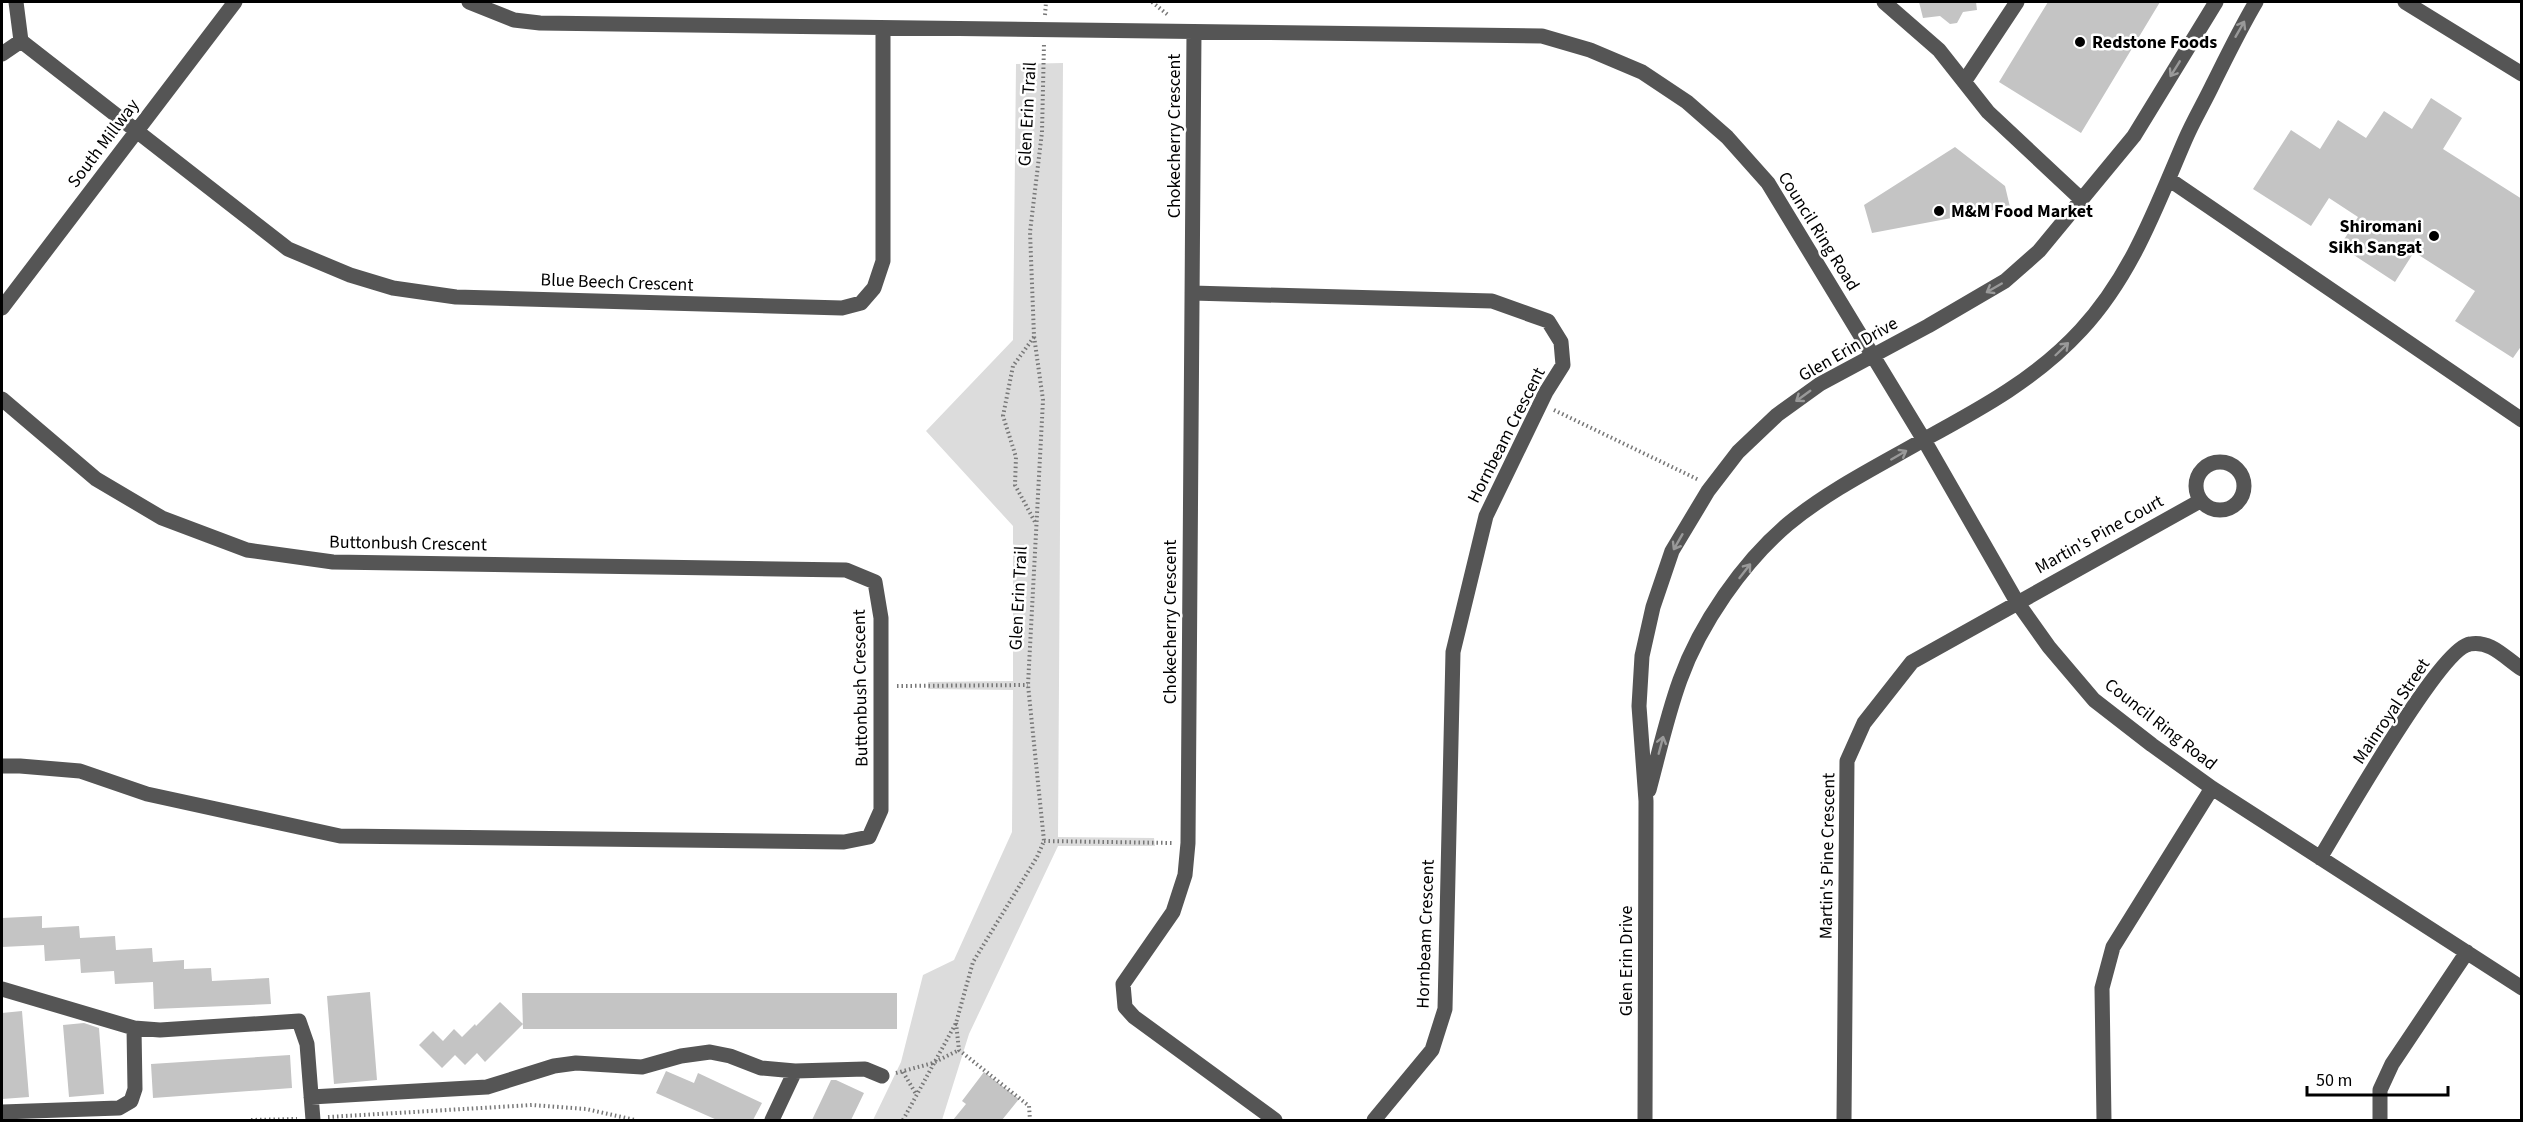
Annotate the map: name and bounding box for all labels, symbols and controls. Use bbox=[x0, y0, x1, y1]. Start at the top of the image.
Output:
one-way arrow bbox=[2234, 21, 2246, 38]
place label: Redstone Foods bbox=[2092, 30, 2217, 55]
marker: Redstone Foods bbox=[2073, 35, 2087, 49]
street label: Chokecherry Crescent bbox=[1162, 54, 1187, 218]
one-way arrow bbox=[2168, 60, 2180, 77]
street label: Glen Erin Trail bbox=[1012, 61, 1043, 167]
street label: South Millway bbox=[62, 93, 146, 193]
street label: Council Ring Road bbox=[1772, 167, 1865, 296]
place label: M&M Food Market bbox=[1951, 199, 2093, 224]
marker: M&M Food Market bbox=[1932, 204, 1946, 218]
place label: Shiromani Sikh Sangat bbox=[2328, 214, 2422, 260]
marker: Shiromani Sikh Sangat bbox=[2427, 229, 2441, 243]
street label: Blue Beech Crescent bbox=[540, 267, 694, 298]
one-way arrow bbox=[1986, 282, 2003, 294]
street label: Glen Erin Drive bbox=[1794, 311, 1902, 388]
one-way arrow bbox=[2055, 342, 2070, 356]
street label: Hornbeam Crescent bbox=[1461, 363, 1551, 507]
one-way arrow bbox=[1796, 390, 1812, 402]
one-way arrow bbox=[1890, 448, 1907, 460]
street label: Martin's Pine Court bbox=[2031, 489, 2168, 580]
street label: Buttonbush Crescent bbox=[329, 530, 487, 557]
one-way arrow bbox=[1671, 533, 1683, 550]
street label: Chokecherry Crescent bbox=[1158, 540, 1183, 704]
street label: Glen Erin Trail bbox=[1003, 545, 1034, 651]
one-way arrow bbox=[1738, 563, 1751, 579]
street label: Buttonbush Crescent bbox=[847, 609, 874, 767]
street label: Mainroyal Street bbox=[2347, 653, 2436, 769]
street label: Council Ring Road bbox=[2099, 673, 2222, 776]
one-way arrow bbox=[1656, 736, 1667, 755]
street label: Martin's Pine Crescent bbox=[1814, 773, 1841, 939]
street label: Hornbeam Crescent bbox=[1410, 859, 1441, 1009]
street label: Glen Erin Drive bbox=[1614, 906, 1639, 1016]
scale bar bbox=[2307, 1059, 2448, 1097]
text: 50 m bbox=[2316, 1068, 2352, 1093]

